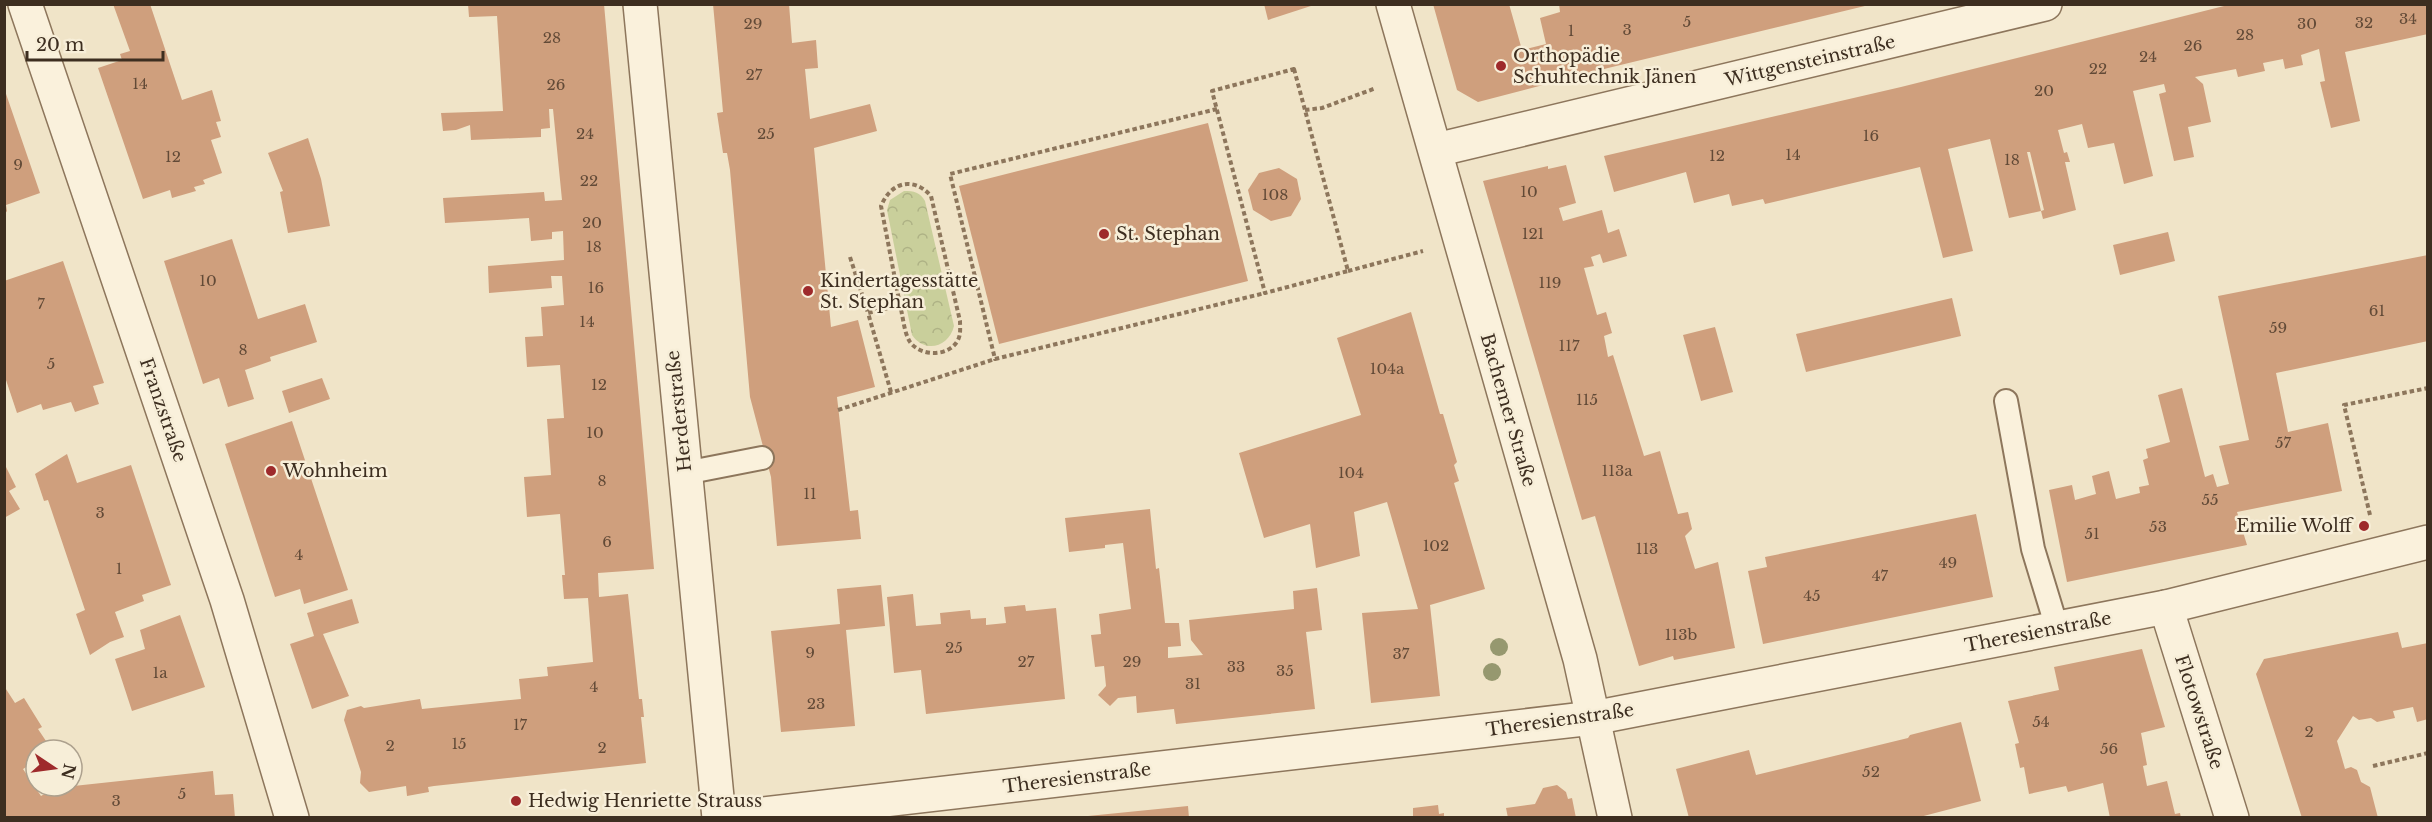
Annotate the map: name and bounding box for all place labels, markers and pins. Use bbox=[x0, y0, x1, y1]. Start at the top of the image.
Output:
place label: Orthopädie Schuhtechnik Jänen bbox=[1513, 45, 1696, 88]
marker: Orthopädie Schuhtechnik Jänen bbox=[1494, 59, 1508, 73]
place label: St. Stephan bbox=[1116, 223, 1220, 245]
marker: St. Stephan bbox=[1097, 227, 1111, 241]
place label: Kindertagesstätte St. Stephan bbox=[820, 270, 978, 313]
marker: Kindertagesstätte St. Stephan bbox=[801, 284, 815, 298]
place label: Wohnheim bbox=[282, 460, 387, 482]
marker: Wohnheim bbox=[264, 464, 278, 478]
place label: Emilie Wolff bbox=[2236, 515, 2354, 537]
marker: Emilie Wolff bbox=[2357, 519, 2371, 533]
place label: Hedwig Henriette Strauss bbox=[528, 790, 762, 812]
marker: Hedwig Henriette Strauss bbox=[509, 794, 523, 808]

